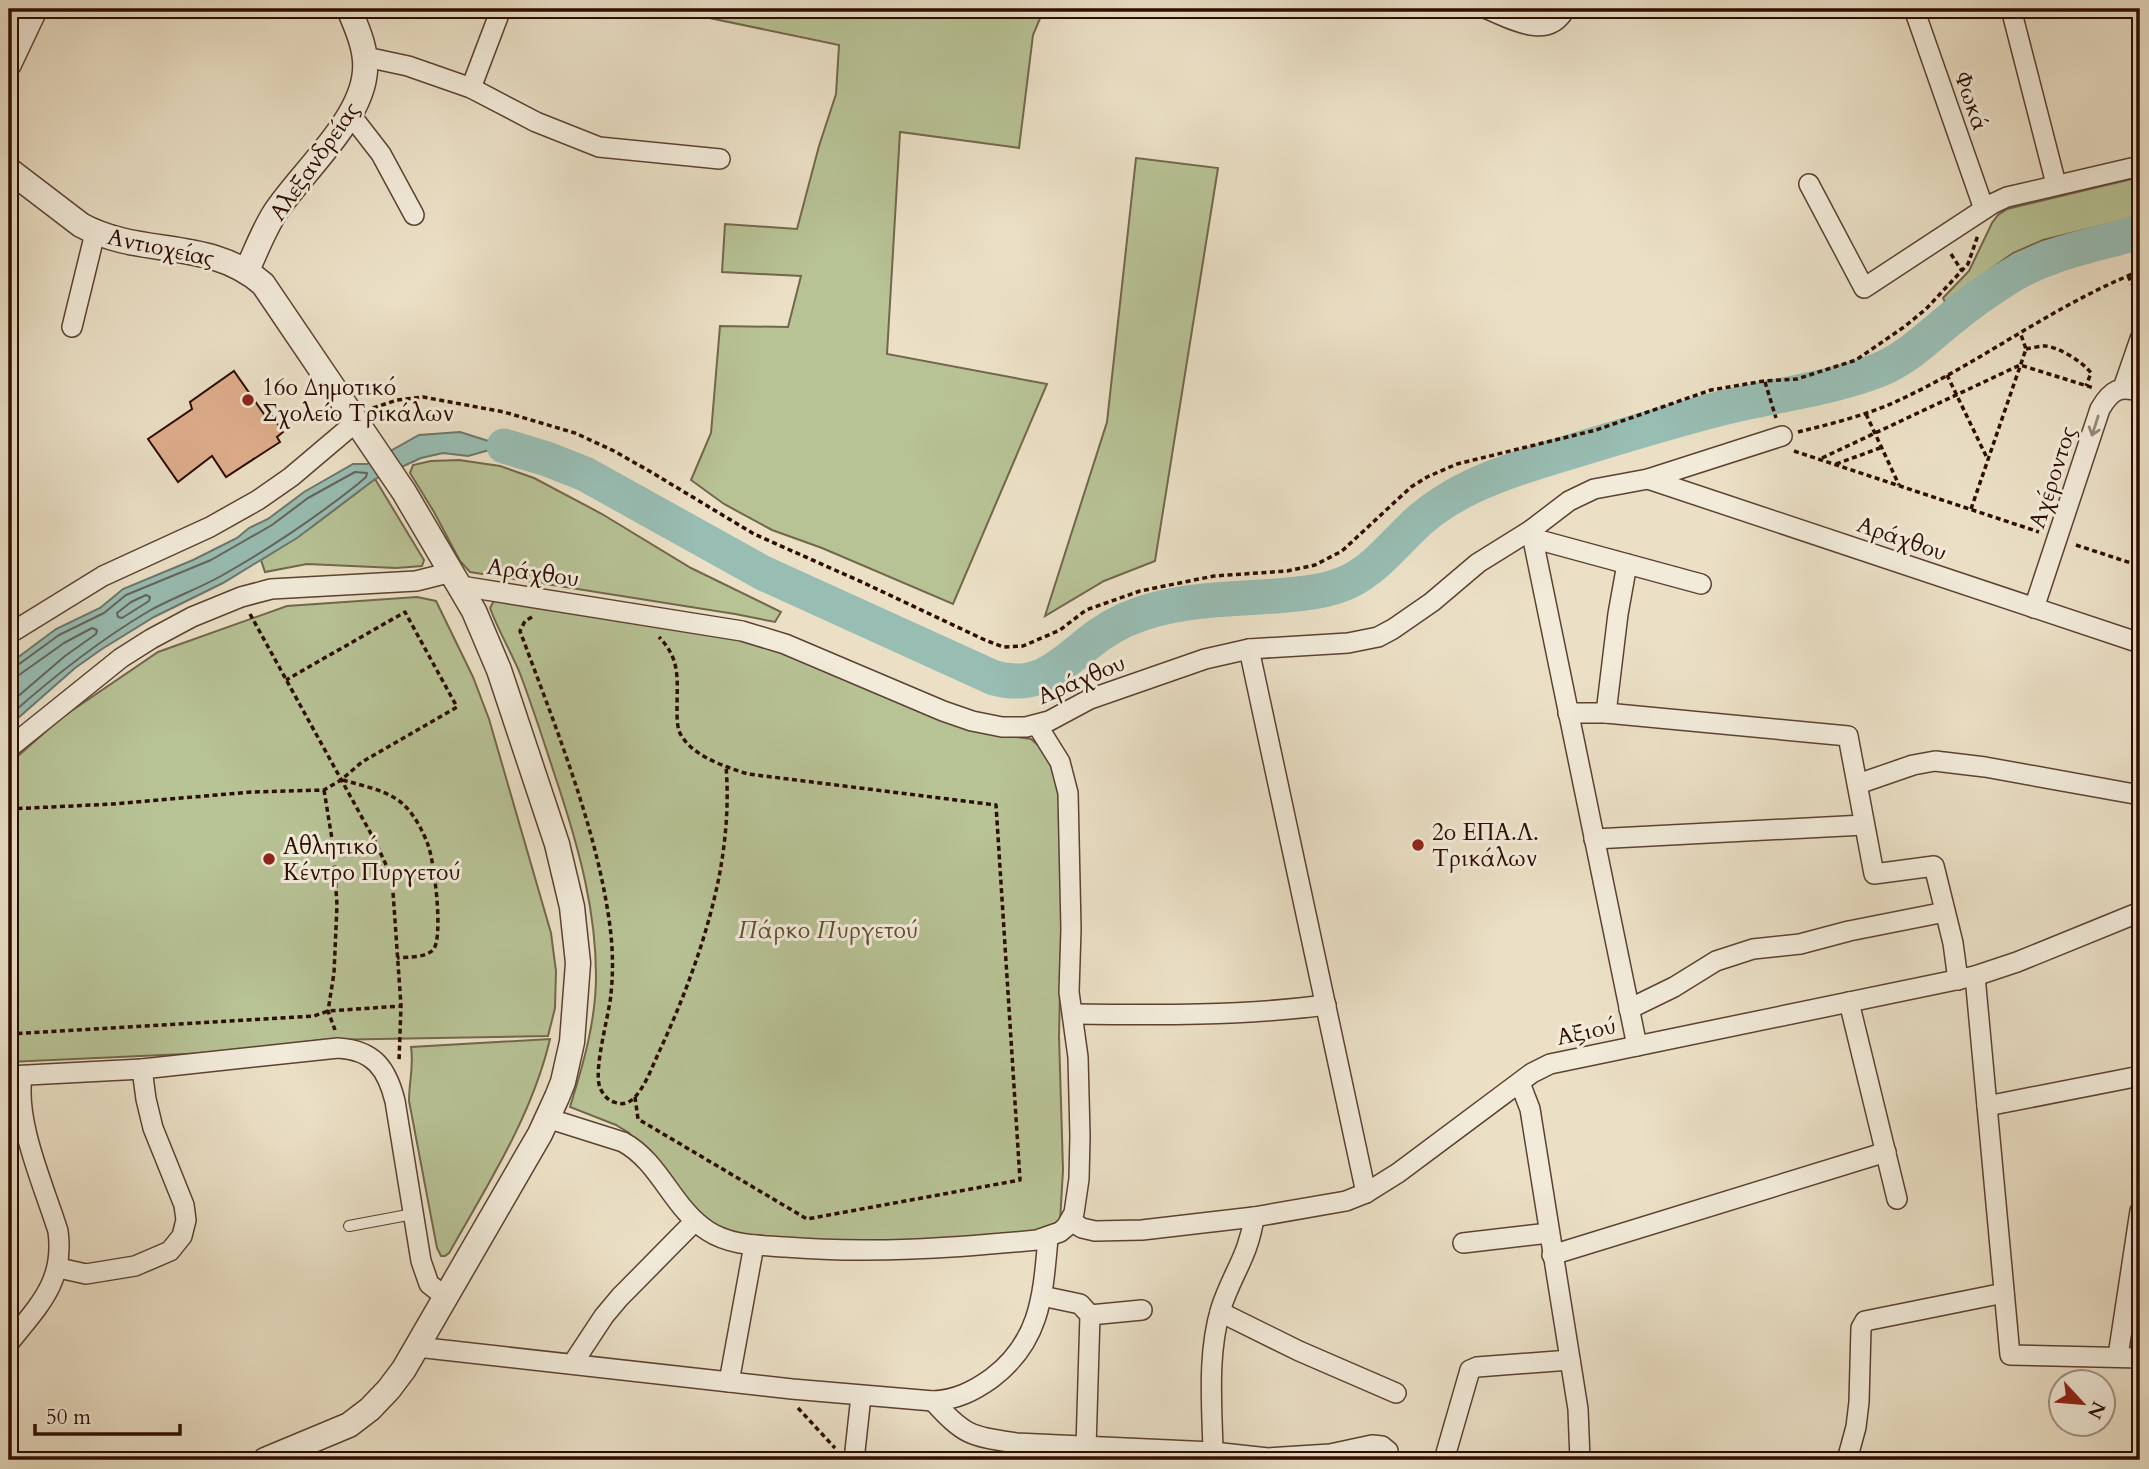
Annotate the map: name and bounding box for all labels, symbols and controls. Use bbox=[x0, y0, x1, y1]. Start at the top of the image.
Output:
street label: Φωκά bbox=[1947, 67, 1996, 135]
street label: Αλεξανδρείας bbox=[262, 96, 367, 227]
street label: Αντιοχείας bbox=[105, 221, 217, 274]
place label: 16ο Δημοτικό Σχολείο Τρικάλων bbox=[262, 372, 454, 429]
marker: 16ο Δημοτικό Σχολείο Τρικάλων bbox=[240, 392, 256, 408]
one-way arrow bbox=[2087, 414, 2100, 436]
street label: Αχέροντος bbox=[2021, 422, 2084, 532]
street label: Αράχθου bbox=[1853, 509, 1951, 568]
street label: Αράχθου bbox=[485, 551, 581, 594]
street label: Αράχθου bbox=[1032, 647, 1130, 712]
place label: 2ο ΕΠΑ.Λ. Τρικάλων bbox=[1432, 817, 1539, 874]
place label: Αθλητικό Κέντρο Πυργετού bbox=[283, 831, 460, 888]
marker: 2ο ΕΠΑ.Λ. Τρικάλων bbox=[1410, 837, 1426, 853]
marker: Αθλητικό Κέντρο Πυργετού bbox=[261, 851, 277, 867]
park label: Πάρκο Πυργετού bbox=[738, 915, 918, 946]
street label: Αξιού bbox=[1554, 1010, 1619, 1053]
north arrow bbox=[2048, 1368, 2118, 1438]
scale bar bbox=[35, 1392, 180, 1436]
text: N bbox=[2081, 1397, 2112, 1424]
text: 50 m bbox=[46, 1403, 91, 1432]

